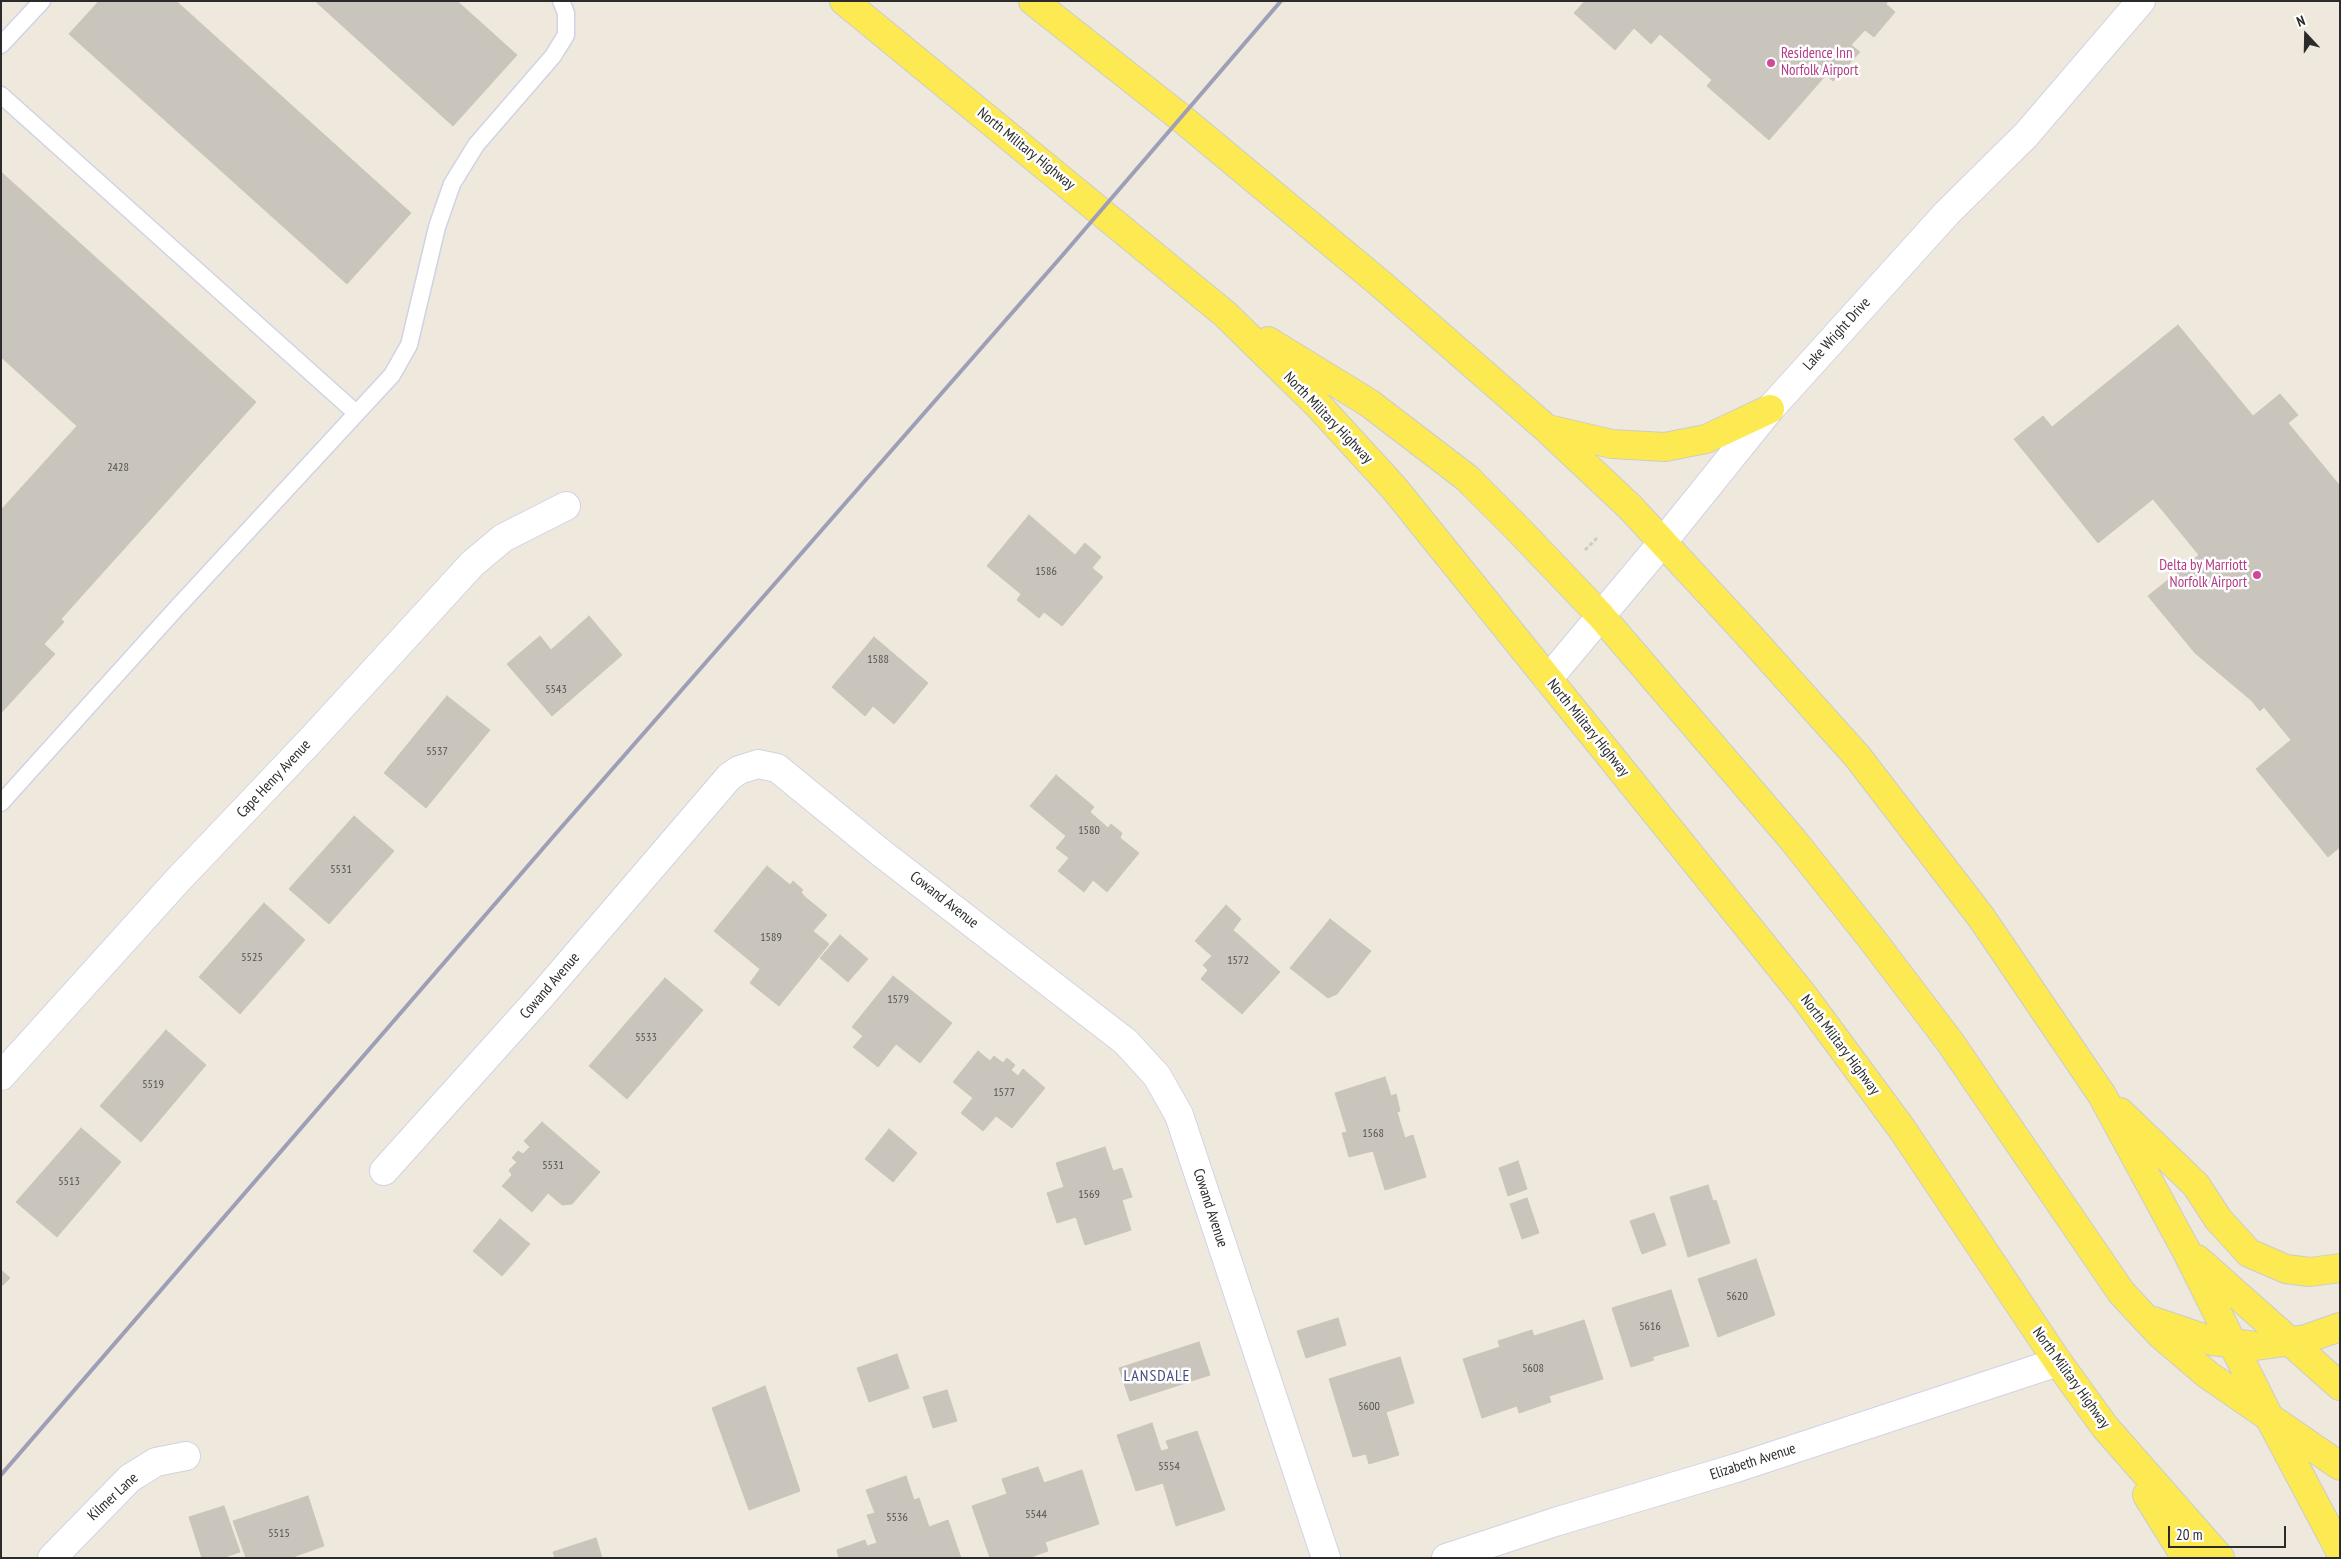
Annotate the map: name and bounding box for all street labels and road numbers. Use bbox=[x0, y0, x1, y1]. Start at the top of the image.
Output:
street label: North Military Highway bbox=[974, 104, 1078, 194]
street label: Lake Wright Drive bbox=[1800, 294, 1874, 374]
street label: North Military Highway bbox=[1280, 368, 1376, 468]
street label: North Military Highway bbox=[1543, 676, 1633, 780]
street label: Cape Henry Avenue bbox=[233, 736, 315, 822]
street label: Cowand Avenue bbox=[906, 868, 982, 932]
street label: Cowand Avenue bbox=[516, 949, 584, 1023]
street label: North Military Highway bbox=[1797, 992, 1883, 1098]
street label: Cowand Avenue bbox=[1189, 1166, 1231, 1250]
street label: North Military Highway bbox=[2028, 1324, 2114, 1432]
street label: Elizabeth Avenue bbox=[1708, 1440, 1798, 1484]
street label: Kilmer Lane bbox=[84, 1469, 142, 1525]

